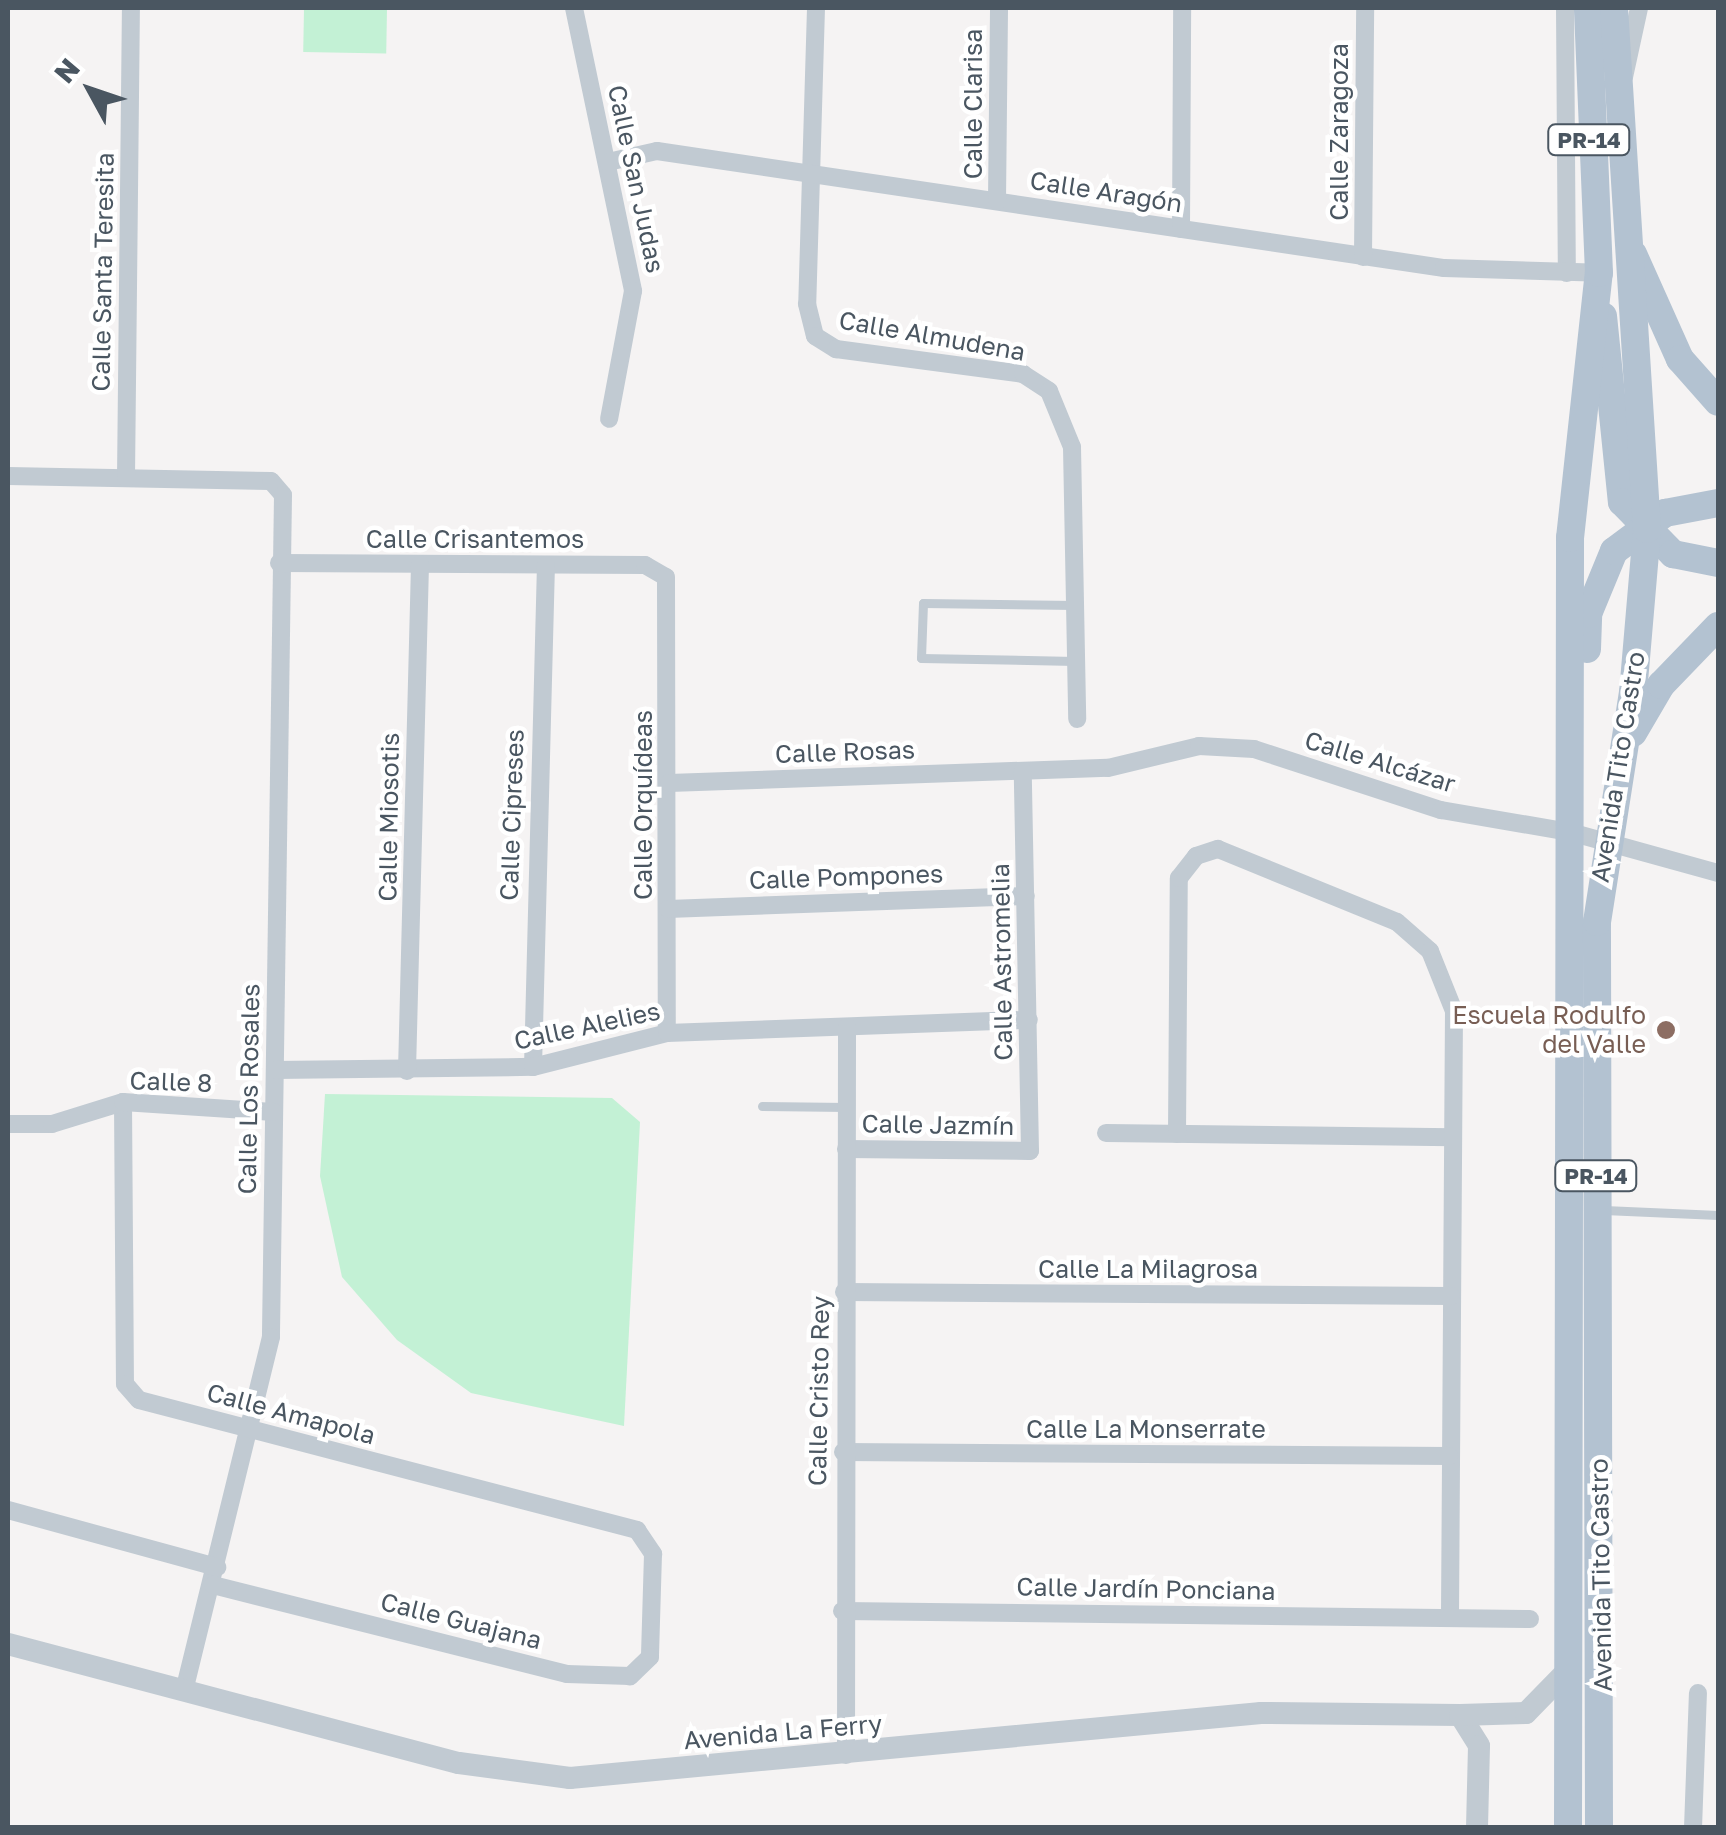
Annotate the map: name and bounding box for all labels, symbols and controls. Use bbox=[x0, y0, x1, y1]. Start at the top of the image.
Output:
street label: Calle Clarisa bbox=[958, 29, 988, 179]
north arrow bbox=[40, 40, 140, 140]
street label: Calle Zaragoza bbox=[1324, 43, 1354, 221]
text: N bbox=[47, 52, 86, 89]
street label: Calle San Judas bbox=[601, 82, 671, 276]
road number: PR-14 bbox=[1546, 123, 1632, 157]
street label: Calle Santa Teresita bbox=[86, 152, 120, 392]
street label: Calle Aragón bbox=[1028, 165, 1184, 219]
street label: Calle Almudena bbox=[837, 305, 1027, 367]
street label: Calle Crisantemos bbox=[366, 524, 584, 554]
street label: Avenida Tito Castro bbox=[1585, 649, 1651, 885]
street label: Calle Orquídeas bbox=[628, 710, 658, 900]
street label: Calle Alcázar bbox=[1301, 725, 1459, 799]
street label: Calle Cipreses bbox=[494, 729, 530, 901]
street label: Calle Miosotis bbox=[373, 732, 405, 902]
street label: Calle Rosas bbox=[775, 735, 915, 769]
street label: Calle Pompones bbox=[748, 859, 944, 895]
street label: Calle Astromelia bbox=[985, 863, 1019, 1061]
street label: Calle Los Rosales bbox=[232, 983, 266, 1195]
street label: Calle Alelies bbox=[511, 996, 663, 1056]
place label: Escuela Rodulfo del Valle bbox=[1452, 1001, 1646, 1060]
marker: Escuela Rodulfo del Valle bbox=[1655, 1019, 1677, 1041]
street label: Calle 8 bbox=[129, 1066, 213, 1098]
street label: Calle Jazmín bbox=[861, 1109, 1015, 1141]
road number: PR-14 bbox=[1554, 1159, 1638, 1193]
street label: Calle La Milagrosa bbox=[1038, 1254, 1258, 1284]
street label: Calle Cristo Rey bbox=[802, 1296, 836, 1486]
street label: Calle Amapola bbox=[204, 1377, 378, 1451]
street label: Calle La Monserrate bbox=[1026, 1414, 1266, 1444]
street label: Avenida Tito Castro bbox=[1584, 1458, 1618, 1692]
street label: Calle Jardín Ponciana bbox=[1016, 1572, 1276, 1606]
street label: Calle Guajana bbox=[377, 1587, 545, 1655]
street label: Avenida La Ferry bbox=[682, 1708, 884, 1756]

